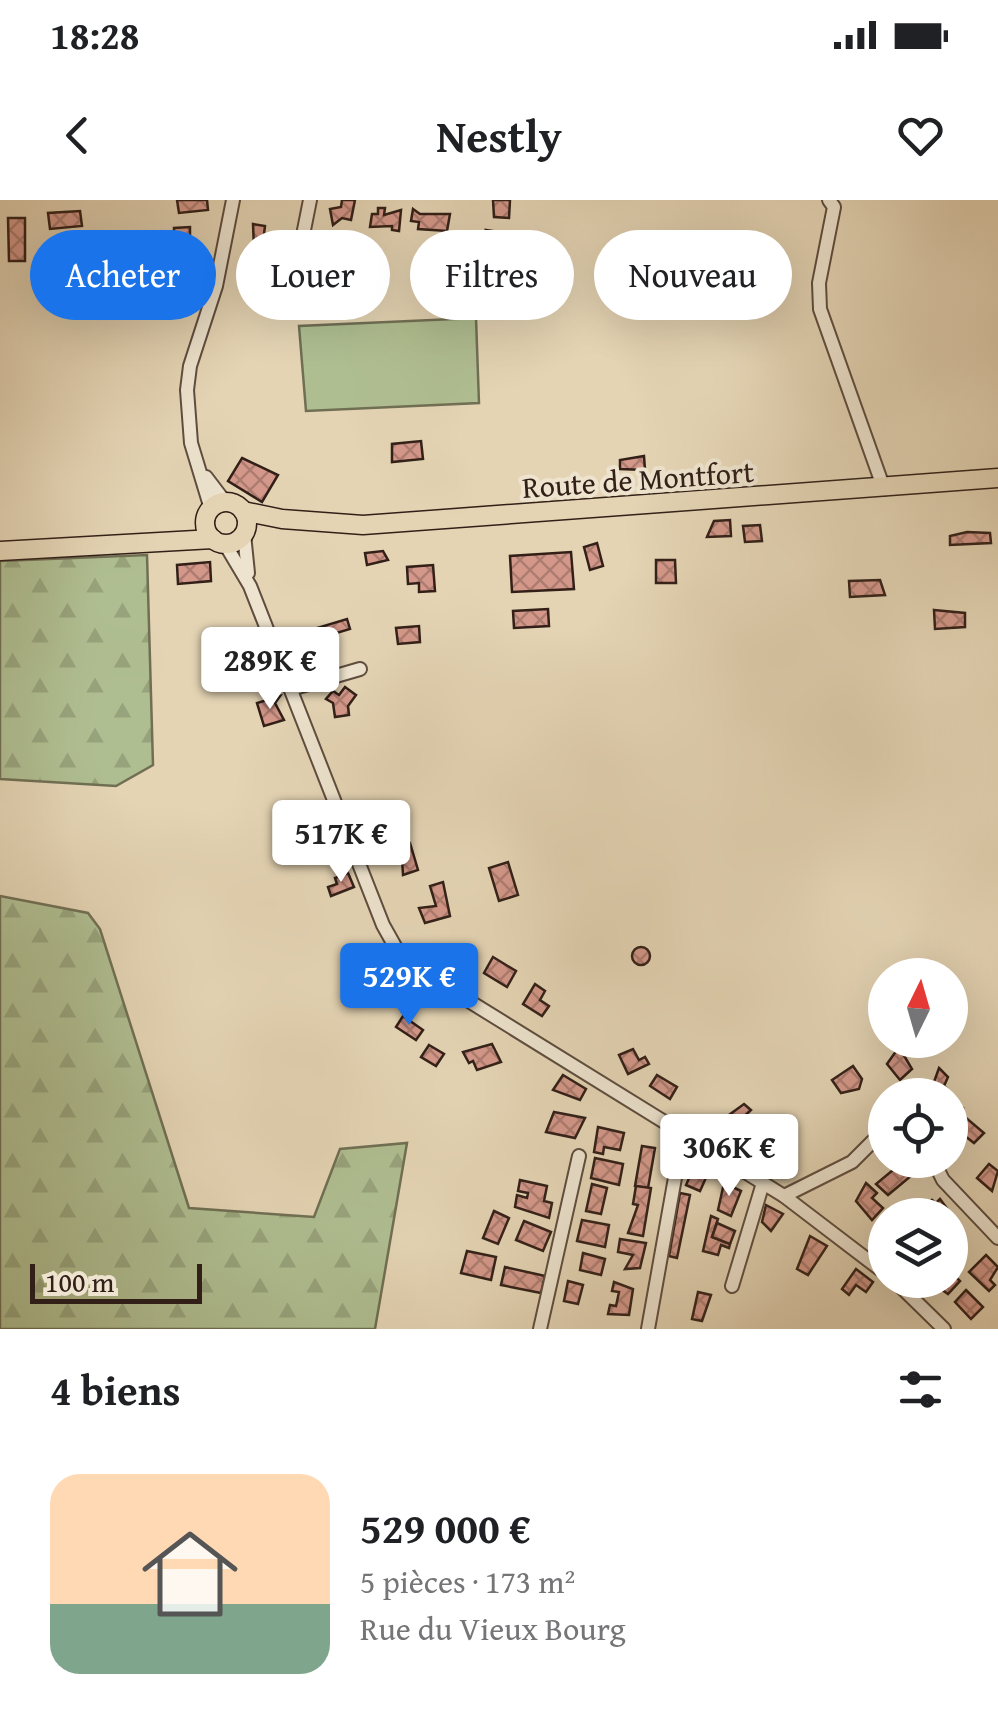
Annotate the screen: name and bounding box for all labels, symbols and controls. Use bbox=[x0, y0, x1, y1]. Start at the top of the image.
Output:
text: 18:28 bbox=[50, 7, 140, 63]
text: Nestly bbox=[436, 103, 562, 168]
icon: back bbox=[50, 108, 105, 163]
icon: heart bbox=[893, 108, 948, 163]
chip: Acheter bbox=[30, 230, 216, 320]
chip: Louer bbox=[236, 230, 390, 320]
chip: Filtres bbox=[410, 230, 574, 320]
chip: Nouveau bbox=[594, 230, 792, 320]
street label: Route de Montfort bbox=[521, 449, 756, 509]
pin: 289K € bbox=[189, 627, 351, 712]
text: 289K € bbox=[223, 636, 317, 683]
pin: 517K € bbox=[260, 800, 422, 885]
text: 517K € bbox=[294, 809, 388, 856]
pin: 529K € bbox=[328, 943, 490, 1028]
text: 529K € bbox=[362, 952, 456, 999]
north arrow bbox=[868, 958, 968, 1058]
map controls bbox=[868, 958, 968, 1298]
button: locate bbox=[868, 1078, 968, 1178]
pin: 306K € bbox=[648, 1114, 810, 1199]
text: 306K € bbox=[682, 1123, 776, 1170]
button: layers bbox=[868, 1198, 968, 1298]
scale bar bbox=[30, 1259, 202, 1304]
text: 100 m bbox=[45, 1261, 114, 1302]
text: 4 biens bbox=[50, 1359, 181, 1420]
icon: filters bbox=[893, 1362, 948, 1417]
text: 529 000 € bbox=[360, 1497, 531, 1558]
icon: home bbox=[130, 1514, 250, 1634]
text: 5 pièces · 173 m² bbox=[360, 1558, 575, 1605]
text: Rue du Vieux Bourg bbox=[360, 1605, 626, 1652]

